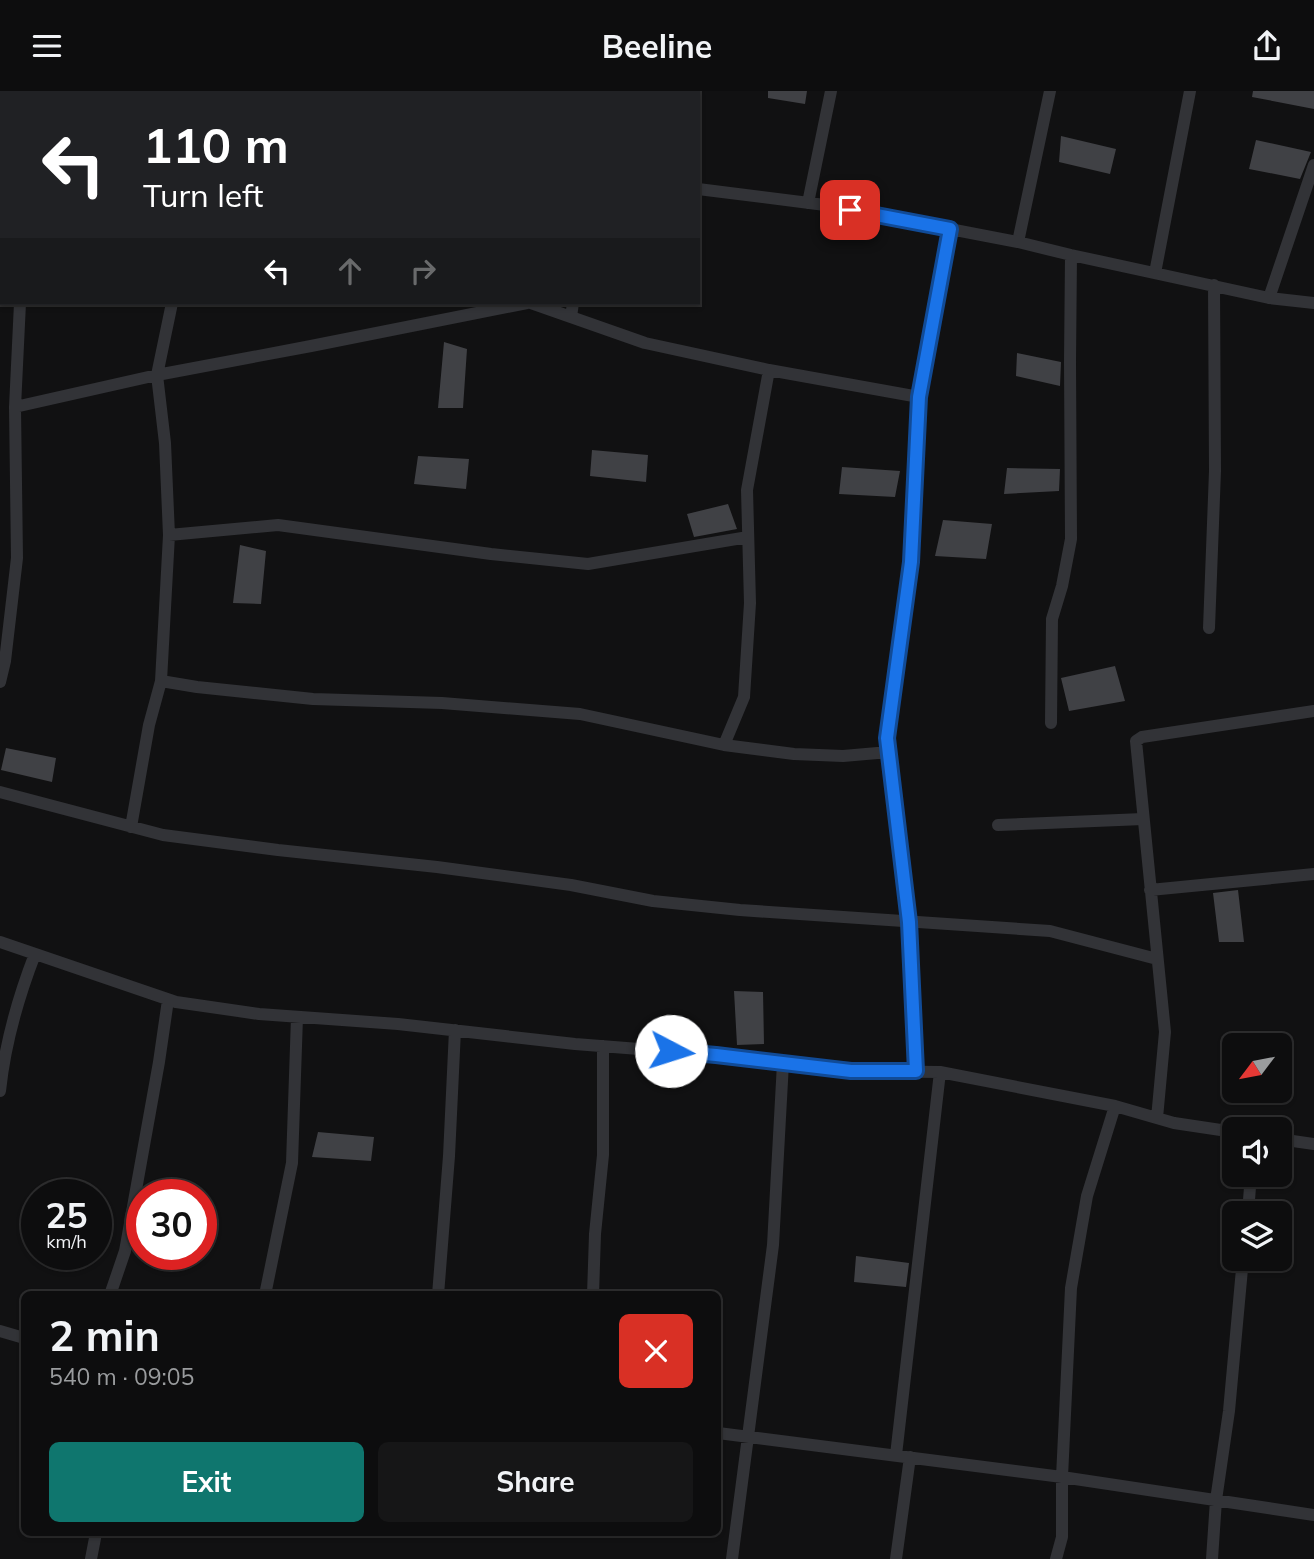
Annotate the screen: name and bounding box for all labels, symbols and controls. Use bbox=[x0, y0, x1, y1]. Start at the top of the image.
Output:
text: Beeline bbox=[602, 26, 712, 66]
icon: menu bbox=[28, 27, 66, 65]
icon: share bbox=[1248, 27, 1286, 65]
text: 110 m bbox=[143, 114, 289, 175]
icon: left bbox=[28, 119, 119, 210]
text: Turn left bbox=[143, 175, 263, 215]
pin bbox=[820, 180, 880, 240]
icon: arrive bbox=[831, 191, 869, 229]
icon: left bbox=[258, 252, 296, 290]
icon: ahead bbox=[331, 252, 369, 290]
icon: right bbox=[404, 252, 442, 290]
position arrow bbox=[634, 1014, 708, 1088]
north arrow bbox=[1222, 1033, 1292, 1103]
map controls bbox=[1222, 1033, 1292, 1271]
button: sound bbox=[1222, 1117, 1292, 1187]
speed limit sign: 30 bbox=[126, 1179, 217, 1270]
text: 25 bbox=[45, 1193, 88, 1237]
button: layers bbox=[1222, 1201, 1292, 1271]
text: km/h bbox=[46, 1230, 87, 1253]
text: 2 min bbox=[49, 1309, 160, 1362]
button: close bbox=[619, 1314, 693, 1388]
text: 540 m · 09:05 bbox=[49, 1362, 194, 1391]
button: Exit bbox=[49, 1442, 364, 1522]
button: Share bbox=[378, 1442, 693, 1522]

